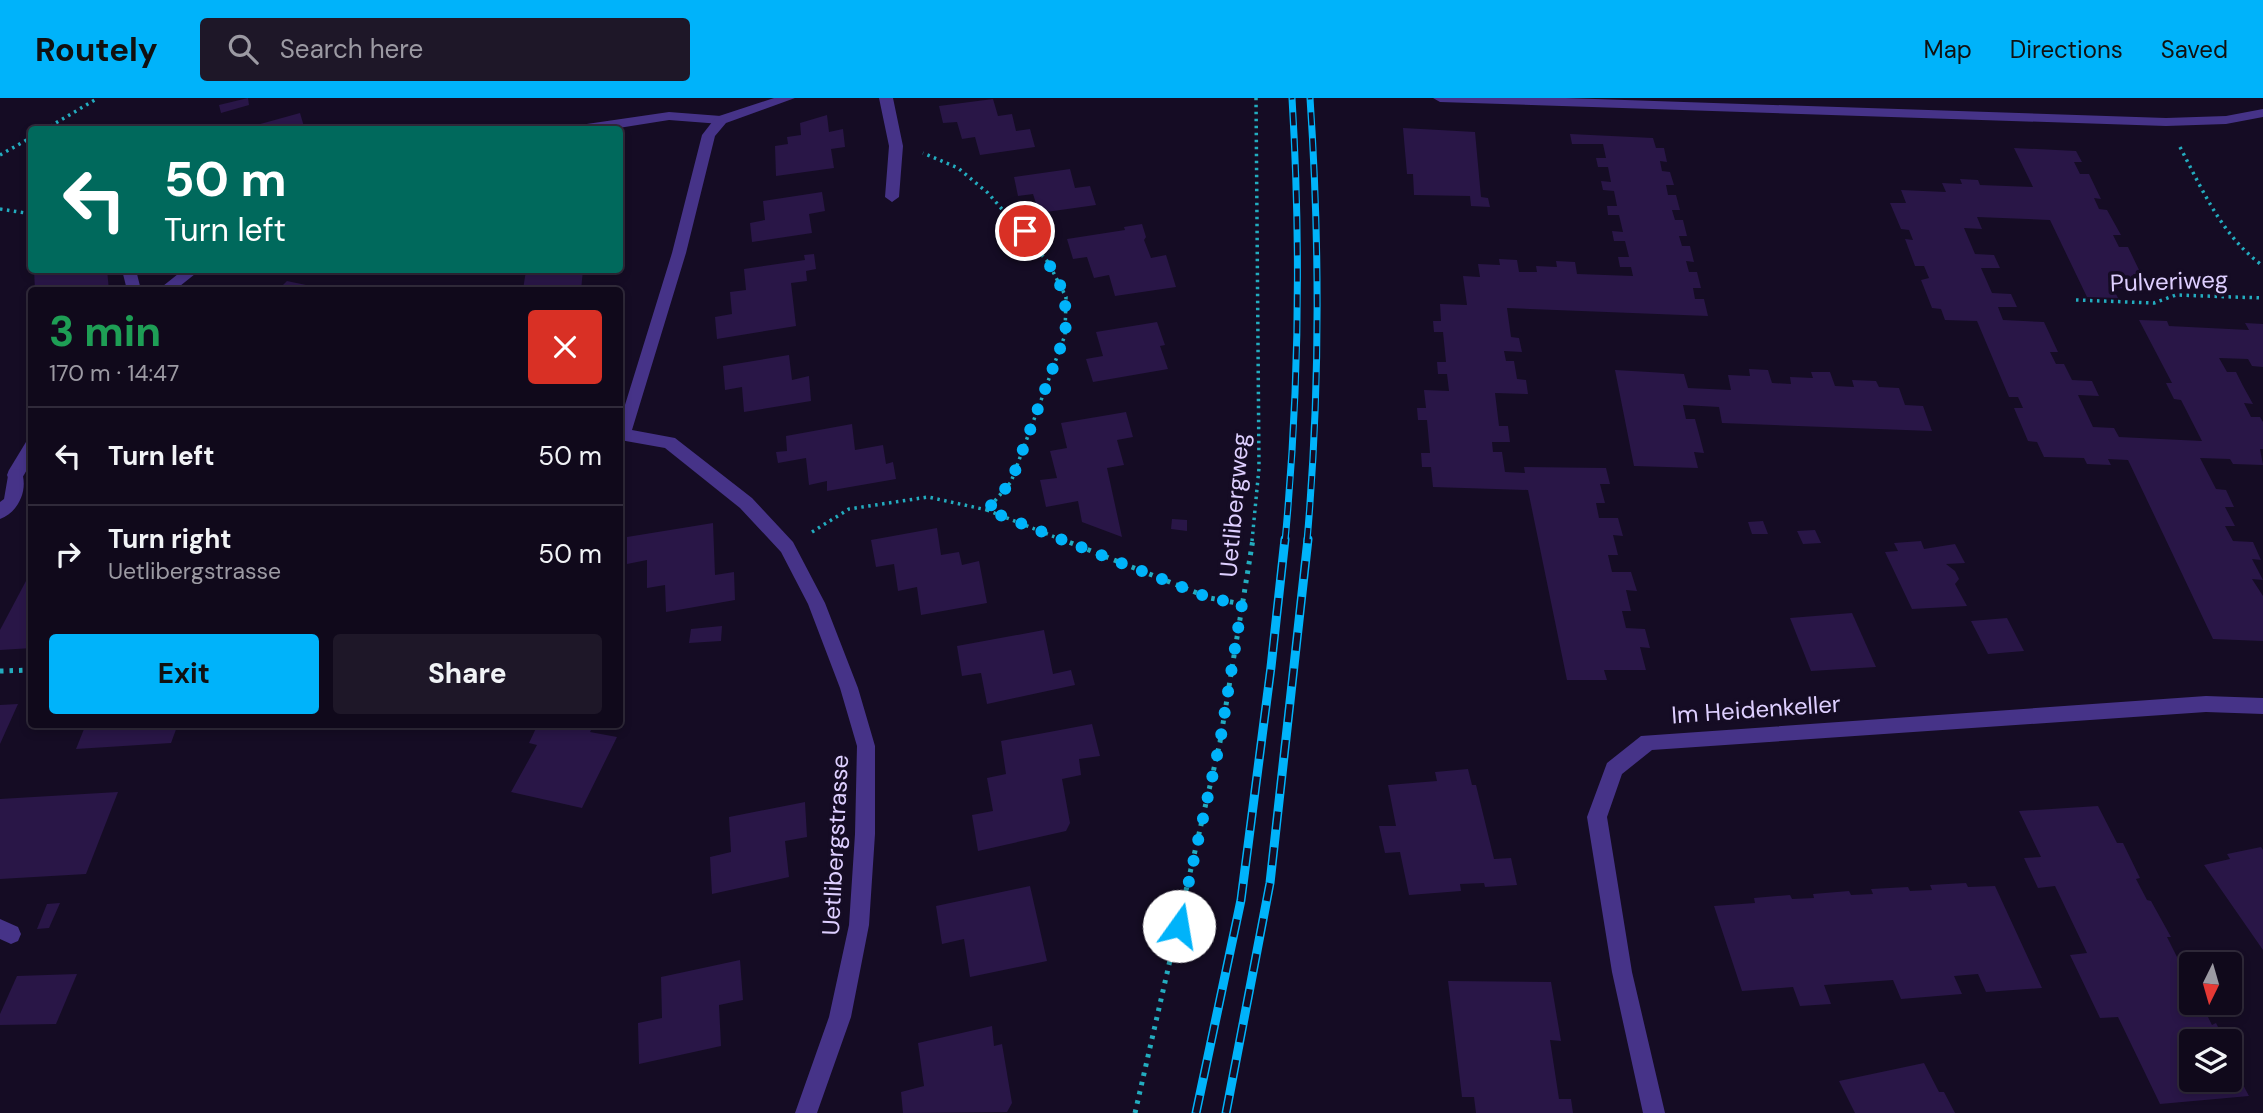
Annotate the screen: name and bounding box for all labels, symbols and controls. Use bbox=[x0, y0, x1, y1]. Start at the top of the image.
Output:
search box bbox=[200, 18, 690, 81]
text: Routely bbox=[35, 28, 158, 71]
icon: search bbox=[224, 30, 262, 68]
text: Search here bbox=[280, 32, 423, 66]
text: Map bbox=[1924, 34, 1972, 65]
text: Directions bbox=[2010, 34, 2123, 65]
text: Saved bbox=[2161, 34, 2228, 65]
text: 50 m bbox=[164, 147, 287, 211]
icon: left bbox=[49, 154, 140, 245]
pin bbox=[995, 201, 1055, 261]
text: Turn left bbox=[164, 209, 286, 251]
icon: arrive bbox=[1006, 212, 1044, 250]
street label: Pulveriweg bbox=[2109, 263, 2229, 299]
text: 3 min bbox=[49, 304, 161, 359]
button: close bbox=[528, 310, 602, 384]
text: 170 m · 14:47 bbox=[49, 358, 179, 388]
street label: Uetlibergweg bbox=[1212, 431, 1256, 579]
icon: left bbox=[49, 437, 87, 475]
text: Turn left bbox=[108, 439, 215, 473]
text: 50 m bbox=[538, 439, 602, 473]
text: Turn right bbox=[108, 522, 232, 556]
icon: right bbox=[49, 535, 87, 573]
text: 50 m bbox=[538, 537, 602, 571]
text: Uetlibergstrasse bbox=[108, 556, 281, 586]
button: Exit bbox=[49, 634, 319, 714]
button: Share bbox=[333, 634, 602, 714]
street label: Im Heidenkeller bbox=[1670, 688, 1842, 730]
street label: Uetlibergstrasse bbox=[815, 754, 855, 936]
position arrow bbox=[1142, 889, 1216, 963]
north arrow bbox=[2179, 952, 2242, 1015]
map controls bbox=[2179, 952, 2242, 1092]
button: layers bbox=[2179, 1029, 2242, 1092]

